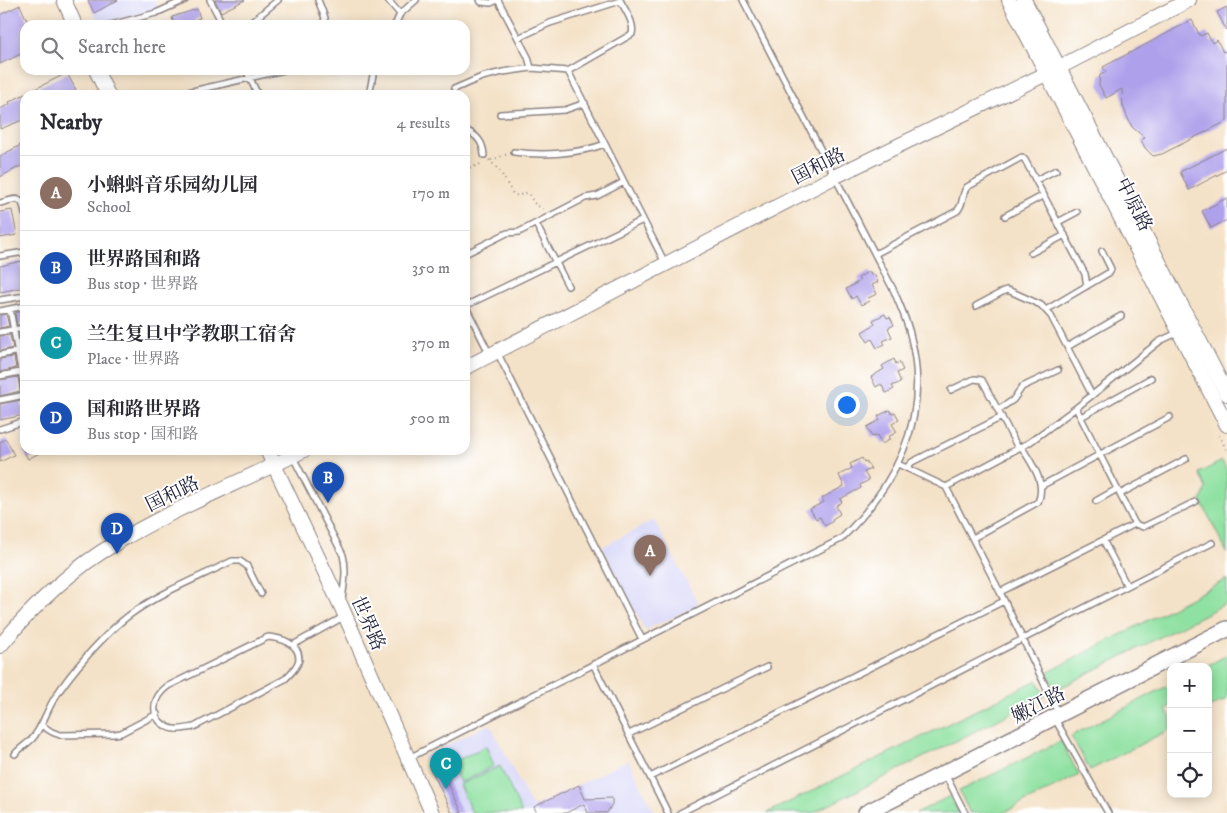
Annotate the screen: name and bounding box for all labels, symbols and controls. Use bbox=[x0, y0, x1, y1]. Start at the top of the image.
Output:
search box bbox=[20, 20, 470, 75]
icon: search bbox=[38, 34, 66, 62]
text: Search here bbox=[78, 36, 166, 59]
text: Nearby bbox=[40, 110, 102, 136]
text: 4 results bbox=[397, 113, 450, 133]
street label: 国和路 bbox=[788, 143, 849, 190]
text: 小蝌蚪音乐园幼儿园 bbox=[87, 174, 258, 197]
street label: 中原路 bbox=[1110, 174, 1157, 235]
text: A bbox=[51, 183, 61, 203]
text: 170 m bbox=[412, 183, 450, 203]
text: School bbox=[87, 197, 131, 217]
text: 世界路国和路 bbox=[87, 248, 201, 271]
text: B bbox=[51, 258, 61, 278]
text: 350 m bbox=[412, 258, 450, 278]
text: Bus stop · 世界路 bbox=[87, 274, 199, 294]
text: 兰生复旦中学教职工宿舍 bbox=[87, 323, 296, 346]
text: C bbox=[51, 333, 61, 353]
text: 370 m bbox=[412, 333, 450, 353]
text: Place · 世界路 bbox=[87, 349, 180, 369]
your location bbox=[834, 392, 860, 418]
text: 国和路世界路 bbox=[87, 398, 201, 421]
text: D bbox=[50, 408, 62, 428]
text: 500 m bbox=[409, 408, 450, 428]
text: Bus stop · 国和路 bbox=[87, 424, 199, 444]
pin: B bbox=[312, 462, 344, 503]
street label: 国和路 bbox=[142, 472, 203, 517]
pin: D bbox=[101, 513, 133, 554]
pin: A bbox=[634, 535, 666, 576]
street label: 世界路 bbox=[346, 593, 390, 654]
map controls bbox=[1167, 663, 1212, 798]
button: + bbox=[1167, 663, 1212, 708]
street label: 嫩江路 bbox=[1008, 682, 1069, 729]
button: − bbox=[1167, 708, 1212, 753]
pin: C bbox=[430, 748, 462, 789]
button: locate bbox=[1167, 753, 1212, 798]

